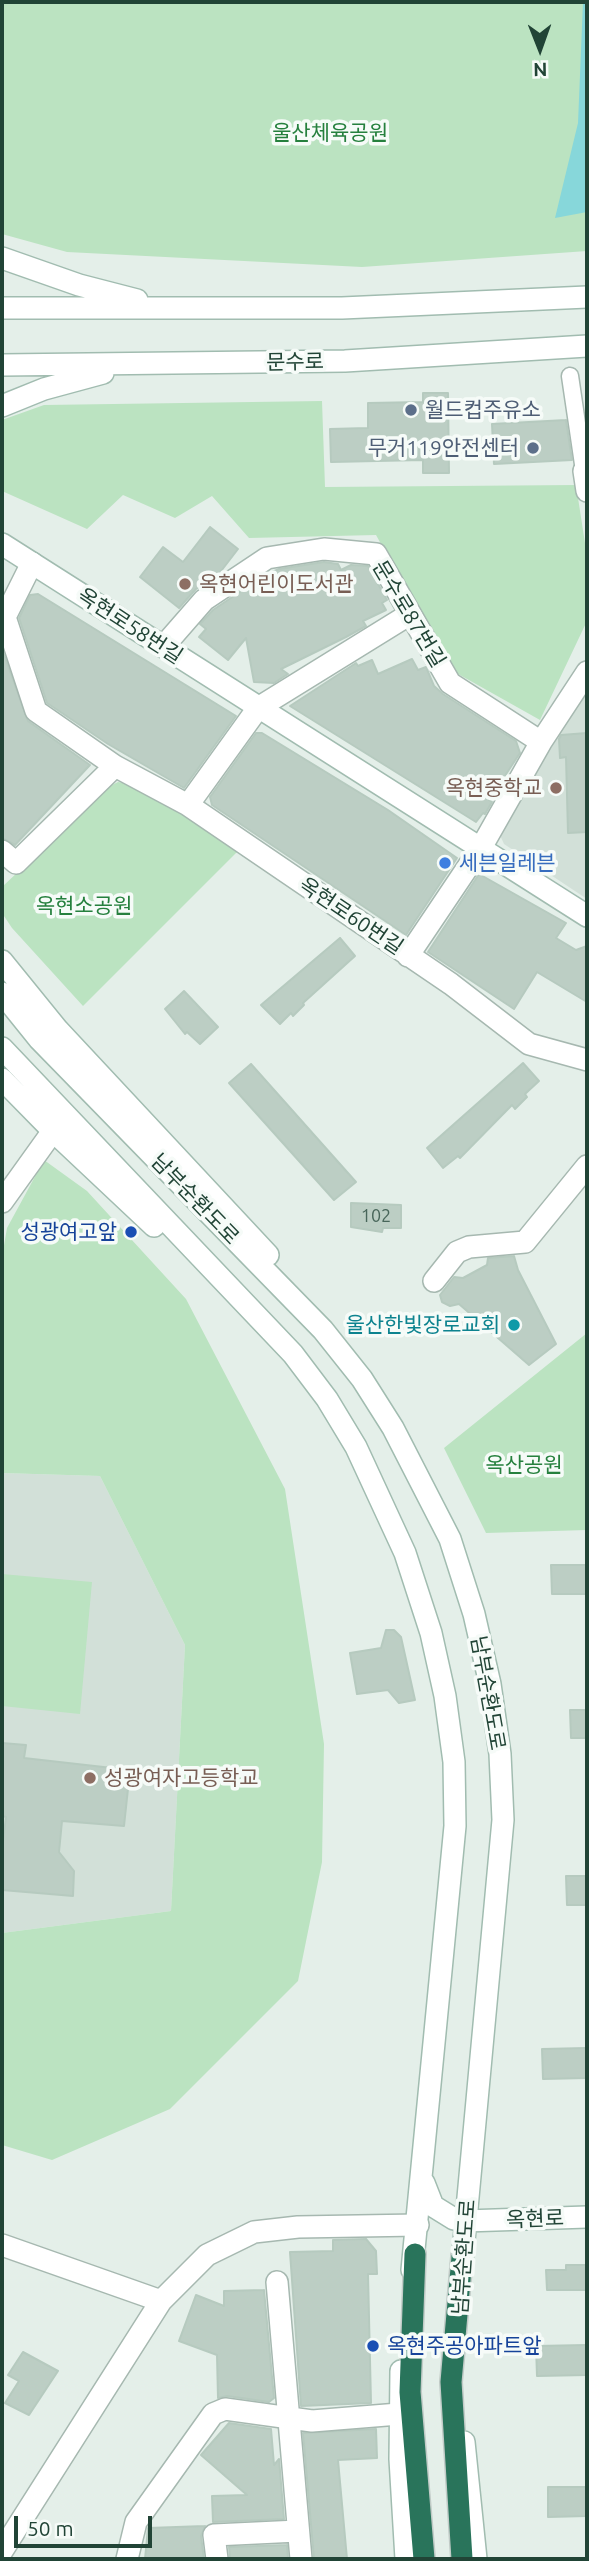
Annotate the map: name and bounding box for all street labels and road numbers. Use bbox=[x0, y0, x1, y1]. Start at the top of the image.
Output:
street label: 문수로 bbox=[266, 349, 324, 375]
street label: 문수로87번길 bbox=[367, 556, 451, 672]
street label: 옥현로58번길 bbox=[73, 583, 187, 669]
street label: 옥현로60번길 bbox=[294, 872, 408, 960]
street label: 남부순환도로 bbox=[146, 1149, 244, 1249]
street label: 남부순환도로 bbox=[466, 1634, 510, 1752]
street label: 남부순환도로 bbox=[447, 2198, 481, 2316]
street label: 옥현로 bbox=[506, 2205, 564, 2233]

